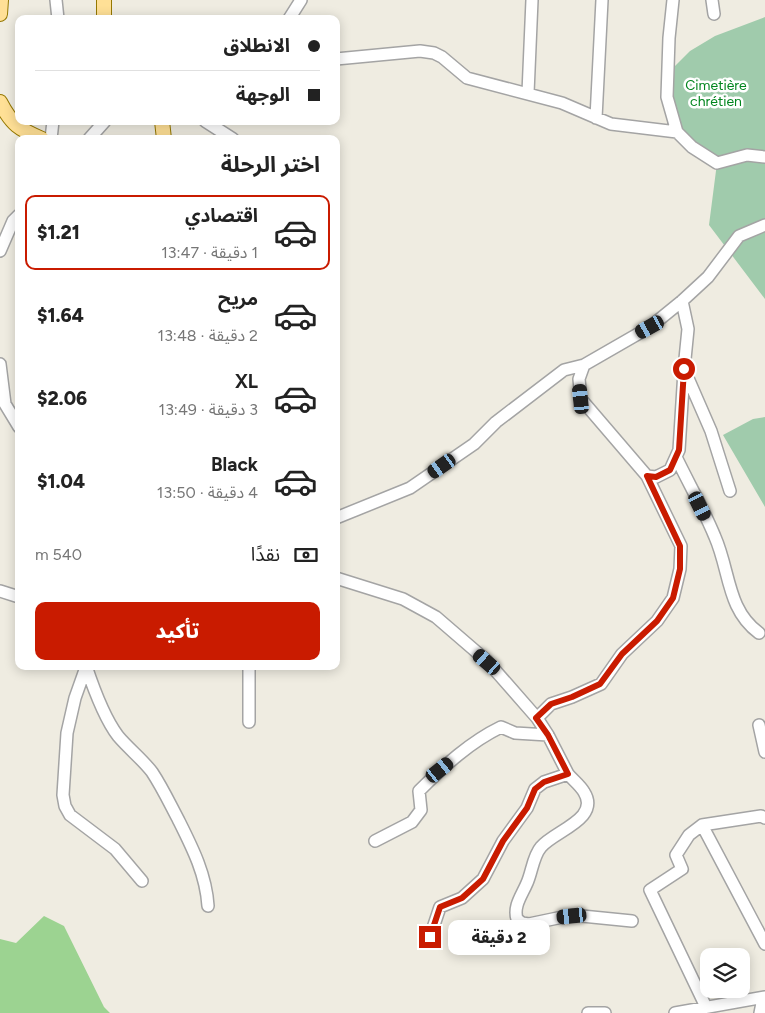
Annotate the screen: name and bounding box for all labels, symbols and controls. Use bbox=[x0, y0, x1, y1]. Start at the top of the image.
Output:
text: الانطلاق bbox=[224, 34, 290, 57]
park label: Cimetière chrétien bbox=[685, 77, 747, 110]
text: الوجهة bbox=[236, 83, 290, 106]
text: اختر الرحلة bbox=[221, 151, 320, 178]
text: اقتصادي bbox=[185, 204, 258, 227]
icon: car bbox=[273, 210, 318, 255]
text: $1.21 bbox=[37, 221, 80, 244]
text: 1 دقيقة · 13:47 bbox=[161, 243, 258, 262]
text: مريح bbox=[218, 287, 258, 310]
icon: car bbox=[273, 293, 318, 338]
text: $1.64 bbox=[37, 304, 84, 327]
car bbox=[633, 313, 666, 341]
text: 2 دقيقة · 13:48 bbox=[158, 326, 258, 345]
route start bbox=[673, 358, 695, 380]
text: XL bbox=[235, 370, 258, 393]
icon: car bbox=[273, 376, 318, 421]
car bbox=[571, 383, 590, 415]
text: $2.06 bbox=[37, 387, 87, 410]
text: 3 دقيقة · 13:49 bbox=[159, 400, 258, 419]
car bbox=[425, 451, 458, 481]
text: Black bbox=[211, 453, 258, 476]
icon: car bbox=[273, 459, 318, 504]
text: $1.04 bbox=[37, 470, 85, 493]
text: 4 دقيقة · 13:50 bbox=[157, 483, 258, 502]
car bbox=[686, 489, 713, 523]
icon: cash bbox=[292, 541, 320, 569]
text: نقدًا bbox=[251, 543, 280, 566]
text: 540 m bbox=[35, 545, 82, 564]
button: تأكيد bbox=[35, 602, 320, 660]
car bbox=[470, 646, 503, 678]
car bbox=[423, 755, 456, 785]
car bbox=[556, 907, 587, 925]
callout: 2 دقيقة bbox=[448, 920, 550, 954]
route end bbox=[419, 926, 441, 948]
text: 2 دقيقة bbox=[472, 928, 526, 947]
map controls bbox=[700, 948, 750, 998]
button: layers bbox=[700, 948, 750, 998]

